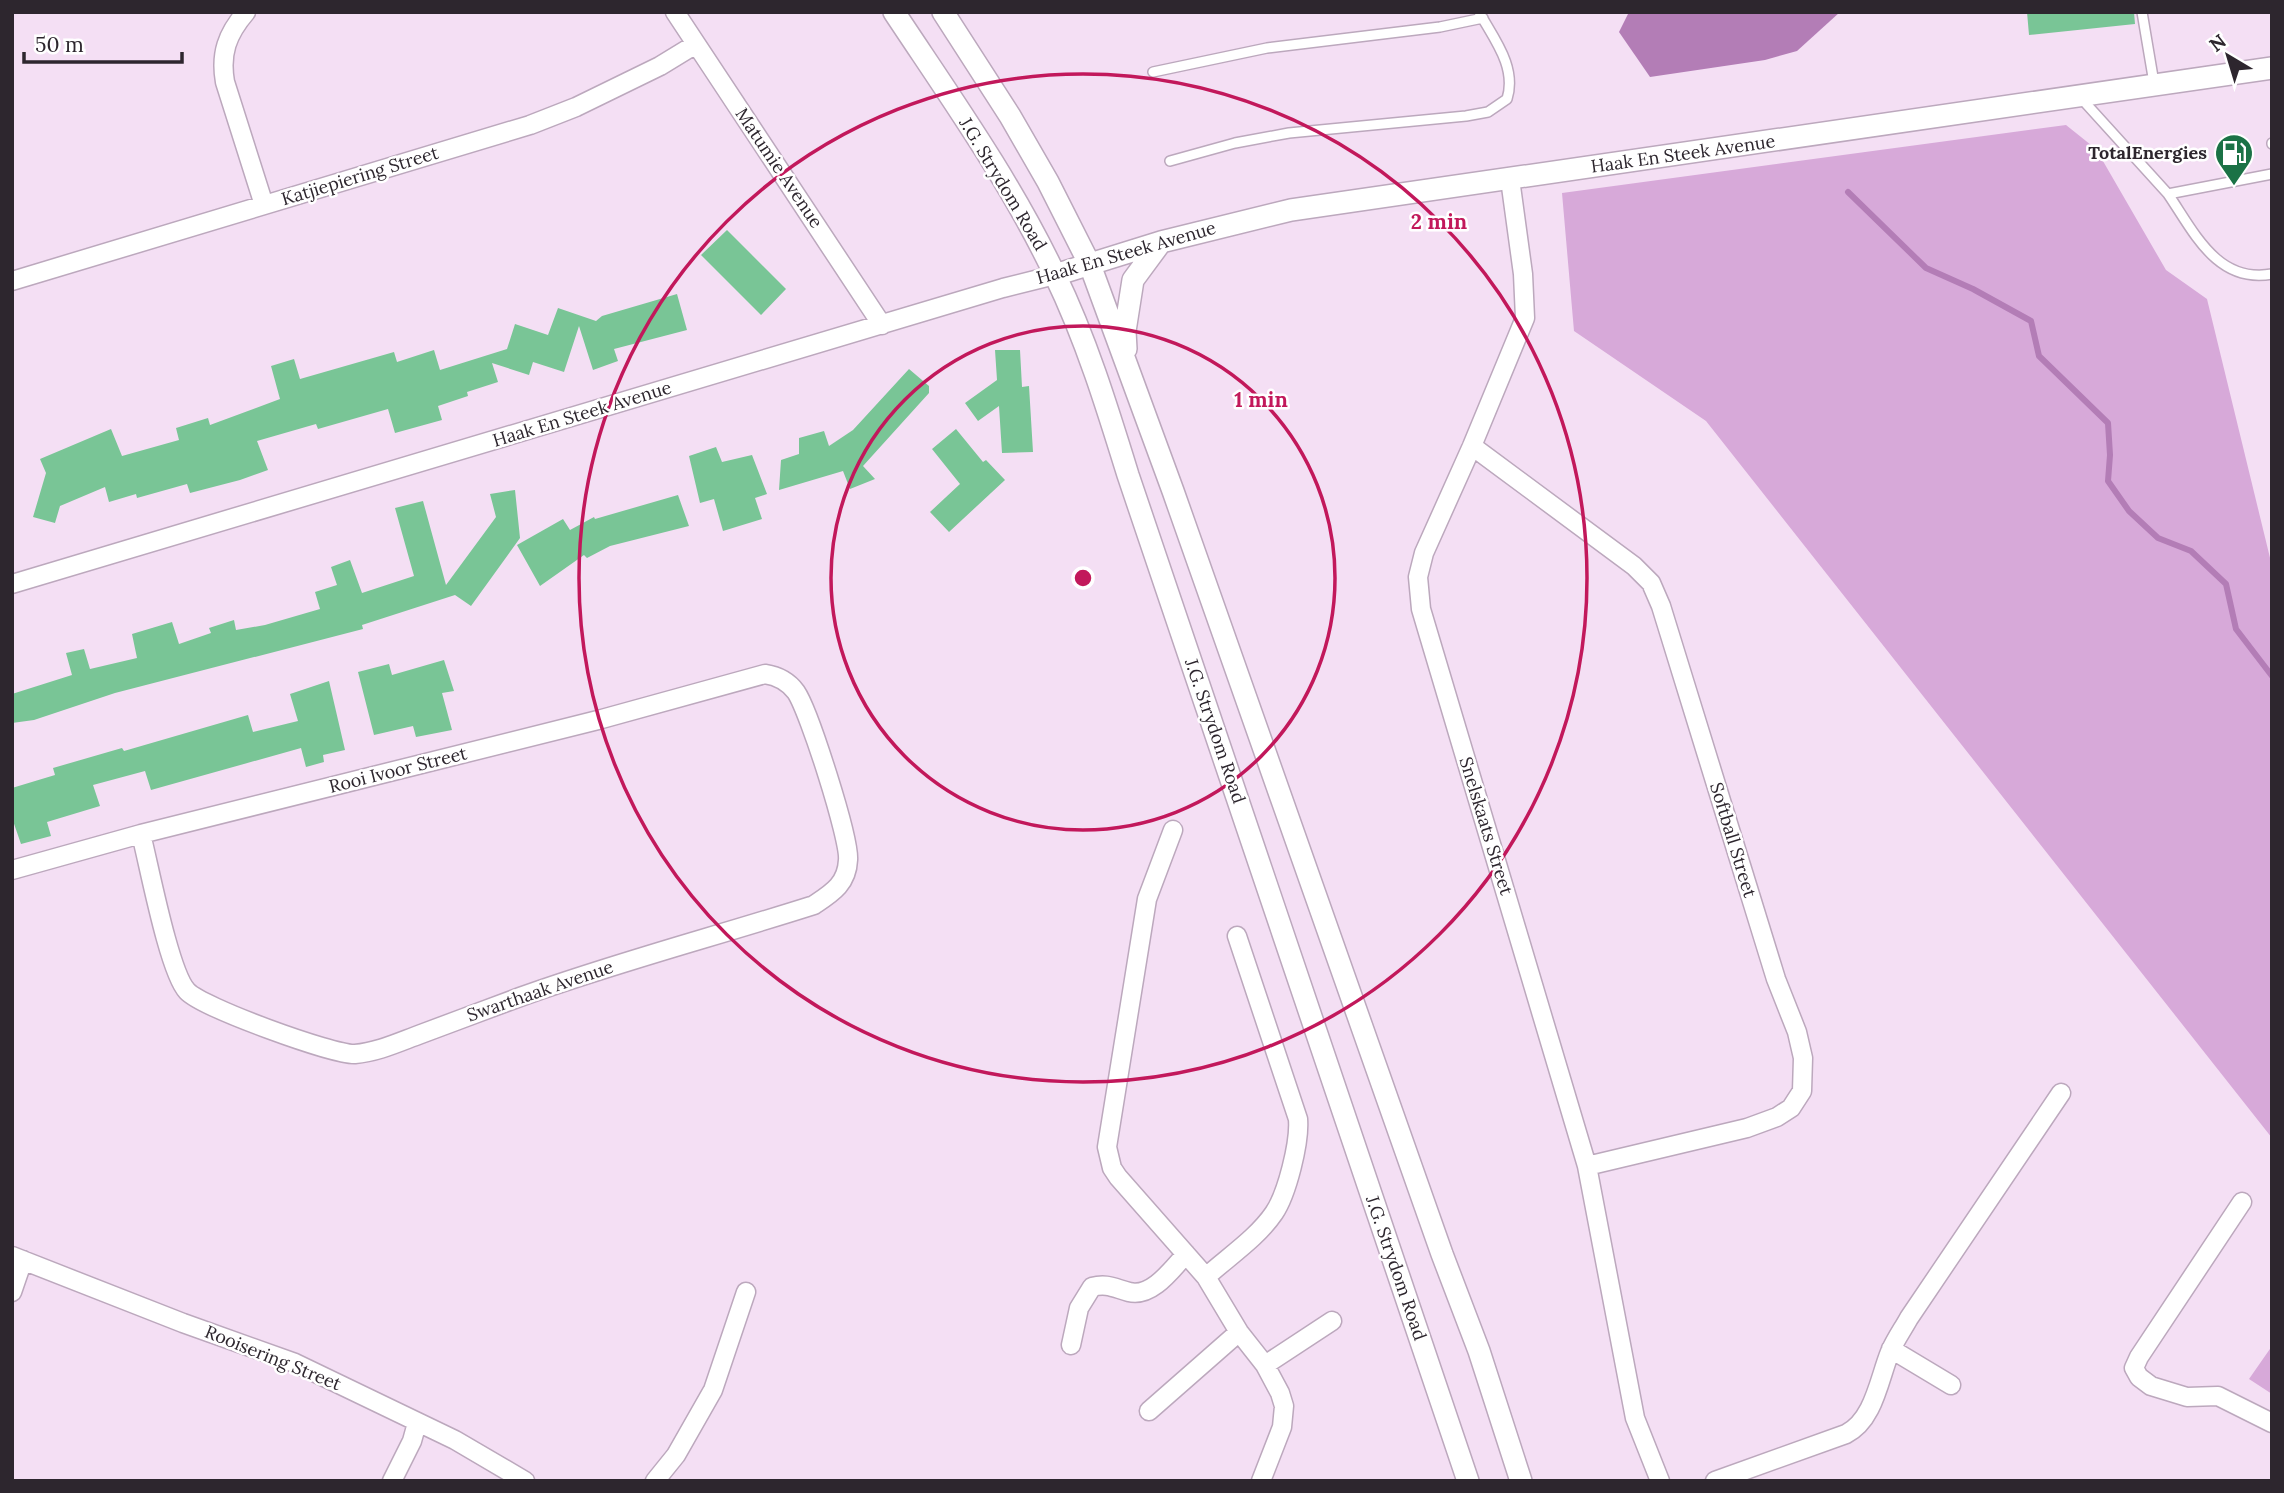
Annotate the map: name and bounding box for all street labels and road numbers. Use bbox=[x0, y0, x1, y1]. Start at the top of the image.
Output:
street label: Matumie Avenue bbox=[731, 103, 828, 232]
street label: J.G. Strydom Road bbox=[954, 112, 1052, 255]
street label: Haak En Steek Avenue bbox=[1589, 129, 1777, 178]
street label: Katjiepiering Street bbox=[279, 141, 441, 210]
street label: Haak En Steek Avenue bbox=[1033, 216, 1219, 289]
street label: Haak En Steek Avenue bbox=[490, 375, 674, 452]
street label: J.G. Strydom Road bbox=[1180, 655, 1251, 806]
street label: Rooi Ivoor Street bbox=[327, 741, 469, 798]
street label: Snelskaats Street bbox=[1455, 754, 1518, 898]
street label: Softball Street bbox=[1705, 779, 1762, 900]
street label: Swarthaak Avenue bbox=[464, 955, 616, 1026]
street label: J.G. Strydom Road bbox=[1361, 1192, 1432, 1343]
street label: Rooisering Street bbox=[202, 1320, 345, 1395]

